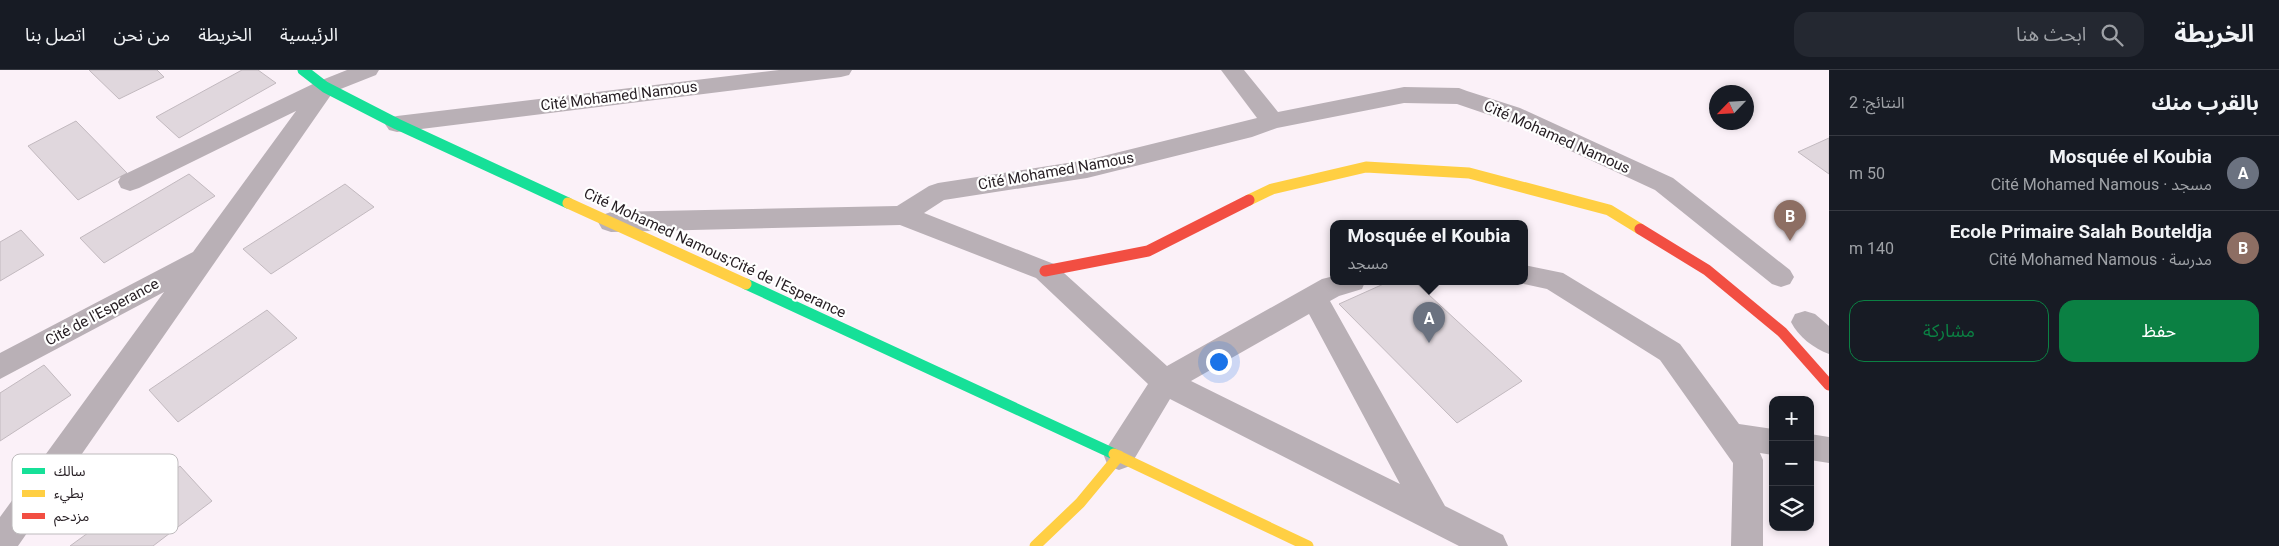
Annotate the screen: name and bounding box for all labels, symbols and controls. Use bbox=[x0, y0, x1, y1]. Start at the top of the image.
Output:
search box bbox=[1794, 12, 2144, 57]
text: الخريطة bbox=[2174, 20, 2254, 48]
icon: search bbox=[2098, 21, 2126, 49]
text: ابحث هنا bbox=[2016, 23, 2086, 46]
text: اتصل بنا bbox=[25, 24, 86, 45]
text: من نحن bbox=[114, 24, 170, 45]
text: الخريطة bbox=[198, 24, 252, 45]
text: الرئيسية bbox=[280, 24, 338, 45]
street label: Cité Mohamed Namous bbox=[540, 77, 698, 115]
north arrow bbox=[1709, 85, 1754, 130]
text: بالقرب منك bbox=[2151, 91, 2259, 115]
text: النتائج: 2 bbox=[1849, 93, 1905, 112]
street label: Cité Mohamed Namous bbox=[1481, 97, 1633, 177]
text: Mosquée el Koubia bbox=[2049, 145, 2212, 168]
street label: Cité Mohamed Namous bbox=[977, 148, 1135, 194]
text: 50 m bbox=[1849, 164, 1885, 183]
text: A bbox=[2238, 164, 2248, 183]
text: مسجد · Cité Mohamed Namous bbox=[1991, 175, 2212, 194]
street label: Cité Mohamed Namous;Cité de l'Esperance bbox=[581, 184, 849, 322]
pin: B bbox=[1774, 200, 1806, 241]
popup bbox=[1330, 220, 1528, 285]
text: Ecole Primaire Salah Bouteldja bbox=[1950, 220, 2212, 243]
text: Mosquée el Koubia bbox=[1348, 224, 1510, 247]
text: 140 m bbox=[1849, 239, 1894, 258]
text: B bbox=[2238, 239, 2248, 258]
text: مدرسة · Cité Mohamed Namous bbox=[1989, 250, 2212, 269]
text: مسجد bbox=[1348, 254, 1388, 273]
street label: Cité de l'Esperance bbox=[42, 274, 162, 350]
button: مشاركة bbox=[1849, 300, 2049, 362]
button: حفظ bbox=[2059, 300, 2259, 362]
pin: A bbox=[1413, 302, 1445, 343]
your location bbox=[1206, 349, 1232, 375]
map controls bbox=[1769, 396, 1814, 531]
button: + bbox=[1769, 396, 1814, 441]
button: − bbox=[1769, 441, 1814, 486]
legend bbox=[12, 454, 178, 534]
text: سالك bbox=[54, 463, 86, 479]
text: بطيء bbox=[54, 485, 84, 504]
button: layers bbox=[1769, 486, 1814, 531]
text: مزدحم bbox=[54, 508, 89, 527]

